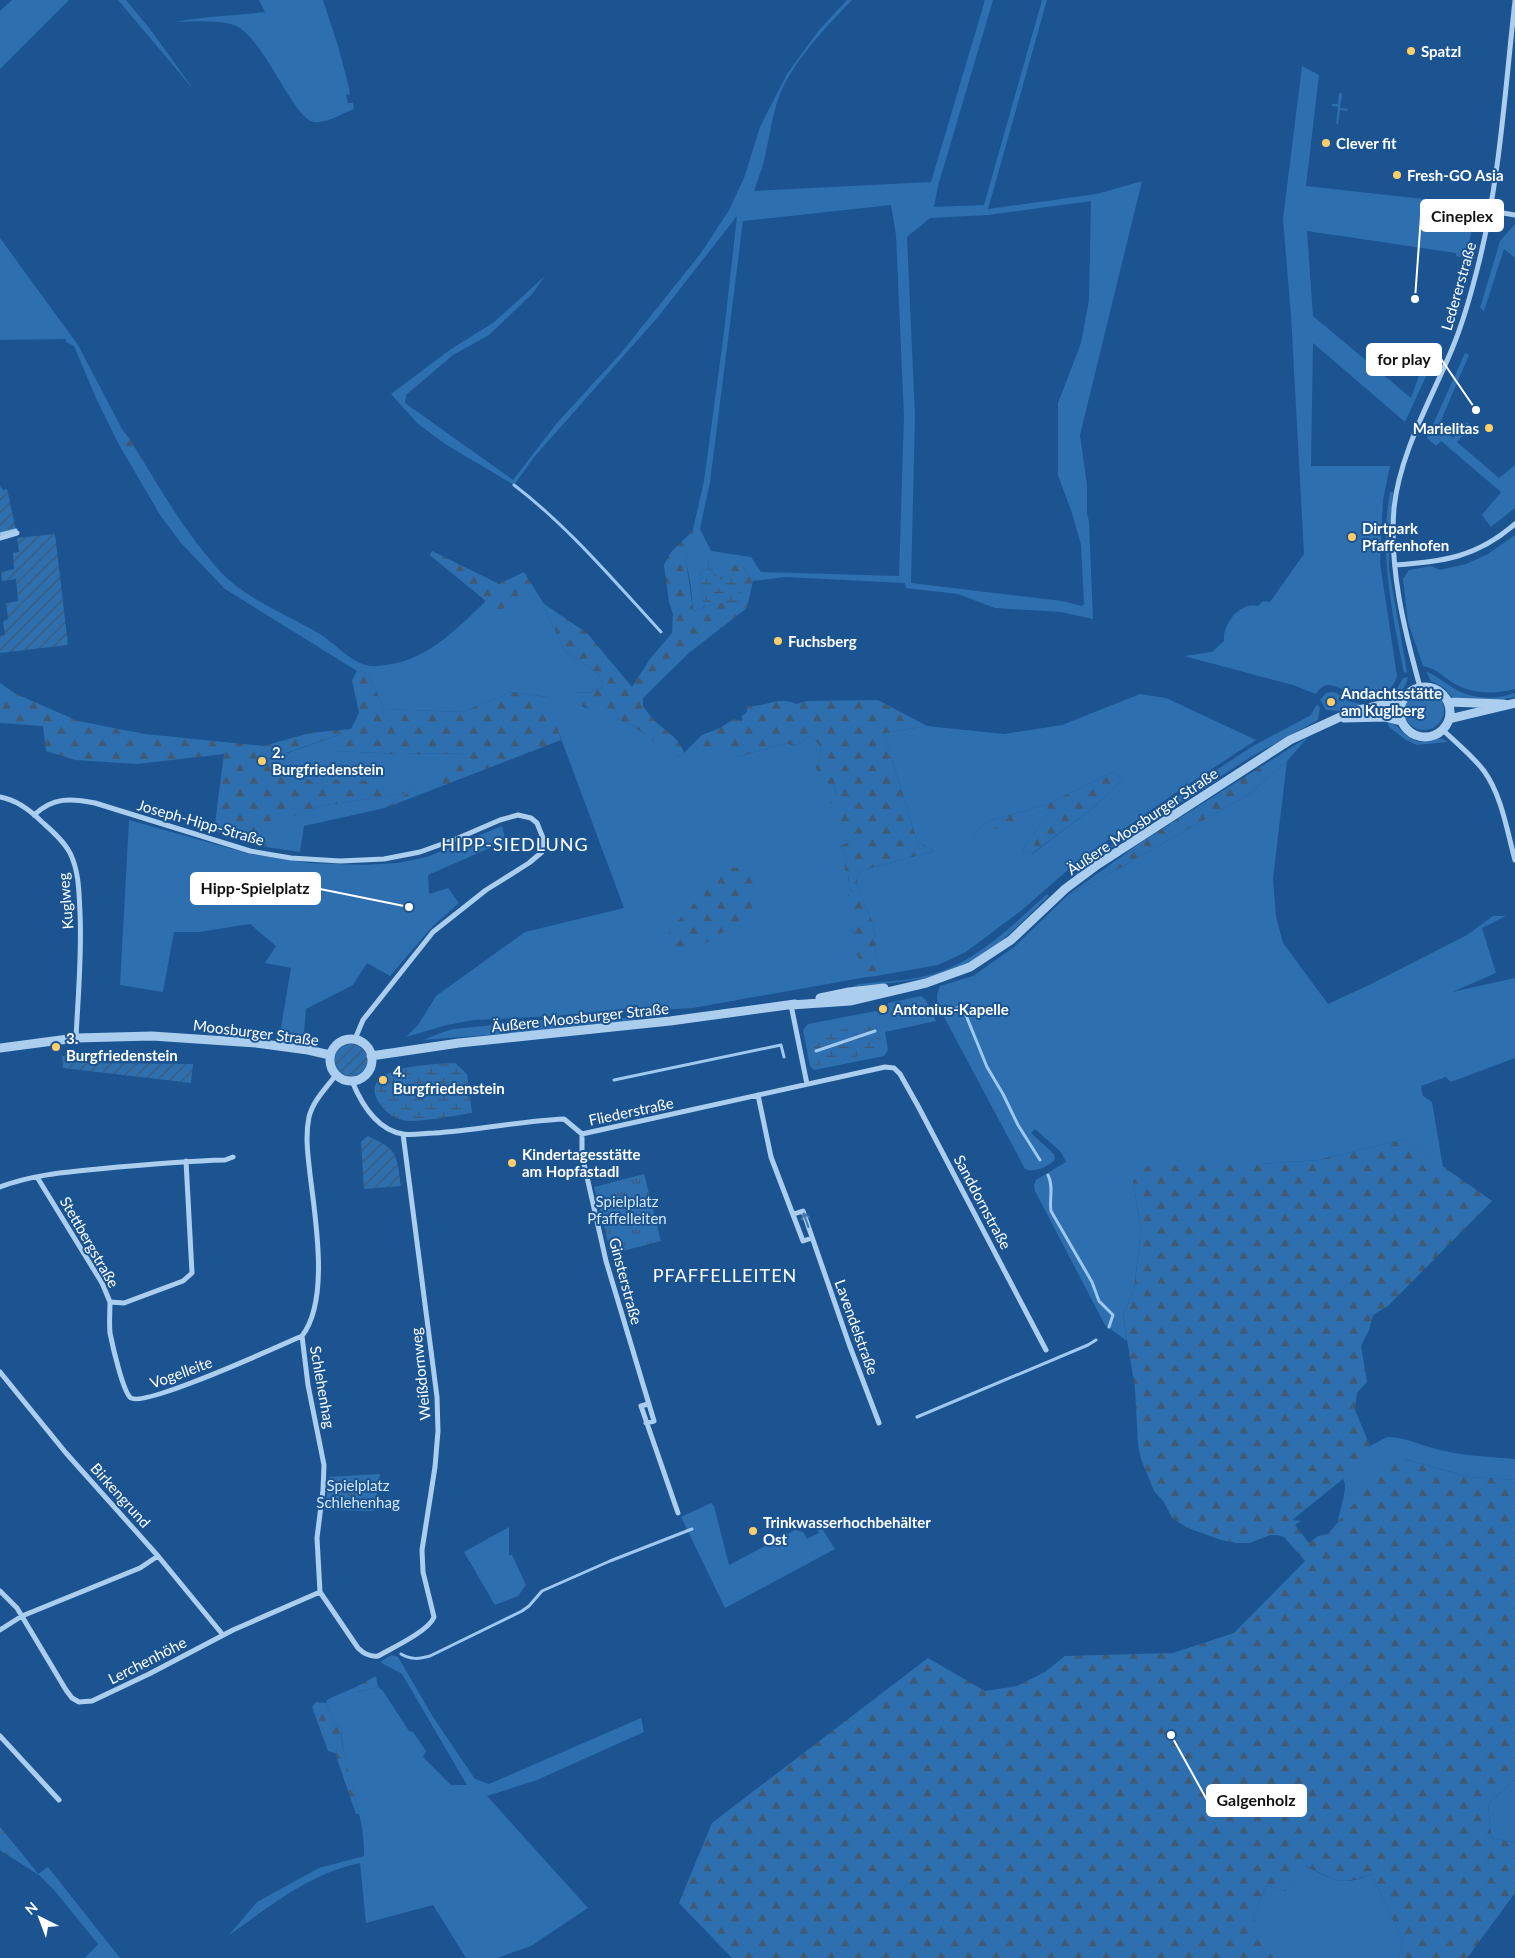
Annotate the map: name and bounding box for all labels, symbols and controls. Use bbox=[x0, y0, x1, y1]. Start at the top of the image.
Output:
place label: Spatzl bbox=[1421, 42, 1461, 60]
marker: Spatzl bbox=[1405, 45, 1417, 57]
place label: Clever fit bbox=[1336, 134, 1397, 152]
marker: Clever fit bbox=[1320, 137, 1332, 149]
place label: Fresh-GO Asia bbox=[1407, 166, 1504, 184]
marker: Fresh-GO Asia bbox=[1391, 169, 1403, 181]
callout: Cineplex bbox=[1421, 200, 1503, 231]
text: Cineplex bbox=[1431, 206, 1494, 225]
street label: Ledererstraße bbox=[1437, 240, 1479, 332]
callout: for play bbox=[1367, 344, 1441, 375]
text: for play bbox=[1377, 349, 1431, 368]
place label: Marielitas bbox=[1413, 419, 1479, 437]
marker: Marielitas bbox=[1483, 422, 1495, 434]
place label: Dirtpark Pfaffenhofen bbox=[1362, 519, 1449, 554]
marker: Dirtpark Pfaffenhofen bbox=[1346, 531, 1358, 543]
place label: Fuchsberg bbox=[788, 632, 857, 650]
marker: Fuchsberg bbox=[772, 635, 784, 647]
place label: Andachtsstätte am Kuglberg bbox=[1340, 684, 1442, 719]
marker: Andachtsstätte am Kuglberg bbox=[1325, 696, 1337, 708]
place label: 2. Burgfriedenstein bbox=[272, 743, 384, 778]
marker: 2. Burgfriedenstein bbox=[256, 755, 268, 767]
street label: Äußere Moosburger Straße bbox=[1063, 764, 1221, 878]
street label: Joseph-Hipp-Straße bbox=[135, 795, 267, 849]
district label: HIPP-SIEDLUNG bbox=[441, 833, 589, 855]
street label: Kuglweg bbox=[54, 872, 76, 930]
callout: Hipp-Spielplatz bbox=[191, 873, 320, 904]
text: Hipp-Spielplatz bbox=[200, 878, 310, 897]
street label: Äußere Moosburger Straße bbox=[490, 999, 670, 1035]
place label: Antonius-Kapelle bbox=[892, 1000, 1009, 1018]
marker: Antonius-Kapelle bbox=[877, 1003, 889, 1015]
street label: Moosburger Straße bbox=[192, 1015, 320, 1049]
place label: 3. Burgfriedenstein bbox=[66, 1029, 178, 1064]
marker: 3. Burgfriedenstein bbox=[50, 1041, 62, 1053]
place label: 4. Burgfriedenstein bbox=[393, 1062, 505, 1097]
marker: 4. Burgfriedenstein bbox=[377, 1074, 389, 1086]
street label: Fliederstraße bbox=[587, 1093, 675, 1129]
place label: Kindertagesstätte am Hopfastadl bbox=[522, 1145, 640, 1180]
street label: Sanddornstraße bbox=[951, 1152, 1015, 1252]
marker: Kindertagesstätte am Hopfastadl bbox=[506, 1157, 518, 1169]
park label: Spielplatz Pfaffelleiten bbox=[587, 1192, 667, 1227]
street label: Stettbergstraße bbox=[57, 1193, 123, 1291]
one-way arrow bbox=[801, 1213, 810, 1228]
street label: Ginsterstraße bbox=[606, 1236, 646, 1327]
district label: PFAFFELLEITEN bbox=[653, 1264, 797, 1286]
street label: Lavendelstraße bbox=[831, 1277, 883, 1377]
street label: Weißdornweg bbox=[406, 1327, 434, 1421]
street label: Schlehenhag bbox=[307, 1344, 339, 1430]
street label: Vogelleite bbox=[147, 1352, 215, 1392]
street label: Birkengrund bbox=[87, 1459, 155, 1531]
park label: Spielplatz Schlehenhag bbox=[316, 1476, 400, 1511]
place label: Trinkwasserhochbehälter Ost bbox=[763, 1513, 931, 1548]
marker: Trinkwasserhochbehälter Ost bbox=[747, 1525, 759, 1537]
street label: Lerchenhöhe bbox=[105, 1633, 189, 1687]
callout: Galgenholz bbox=[1207, 1785, 1306, 1816]
text: Galgenholz bbox=[1216, 1790, 1296, 1809]
north arrow bbox=[15, 1893, 65, 1943]
text: N bbox=[21, 1898, 41, 1918]

